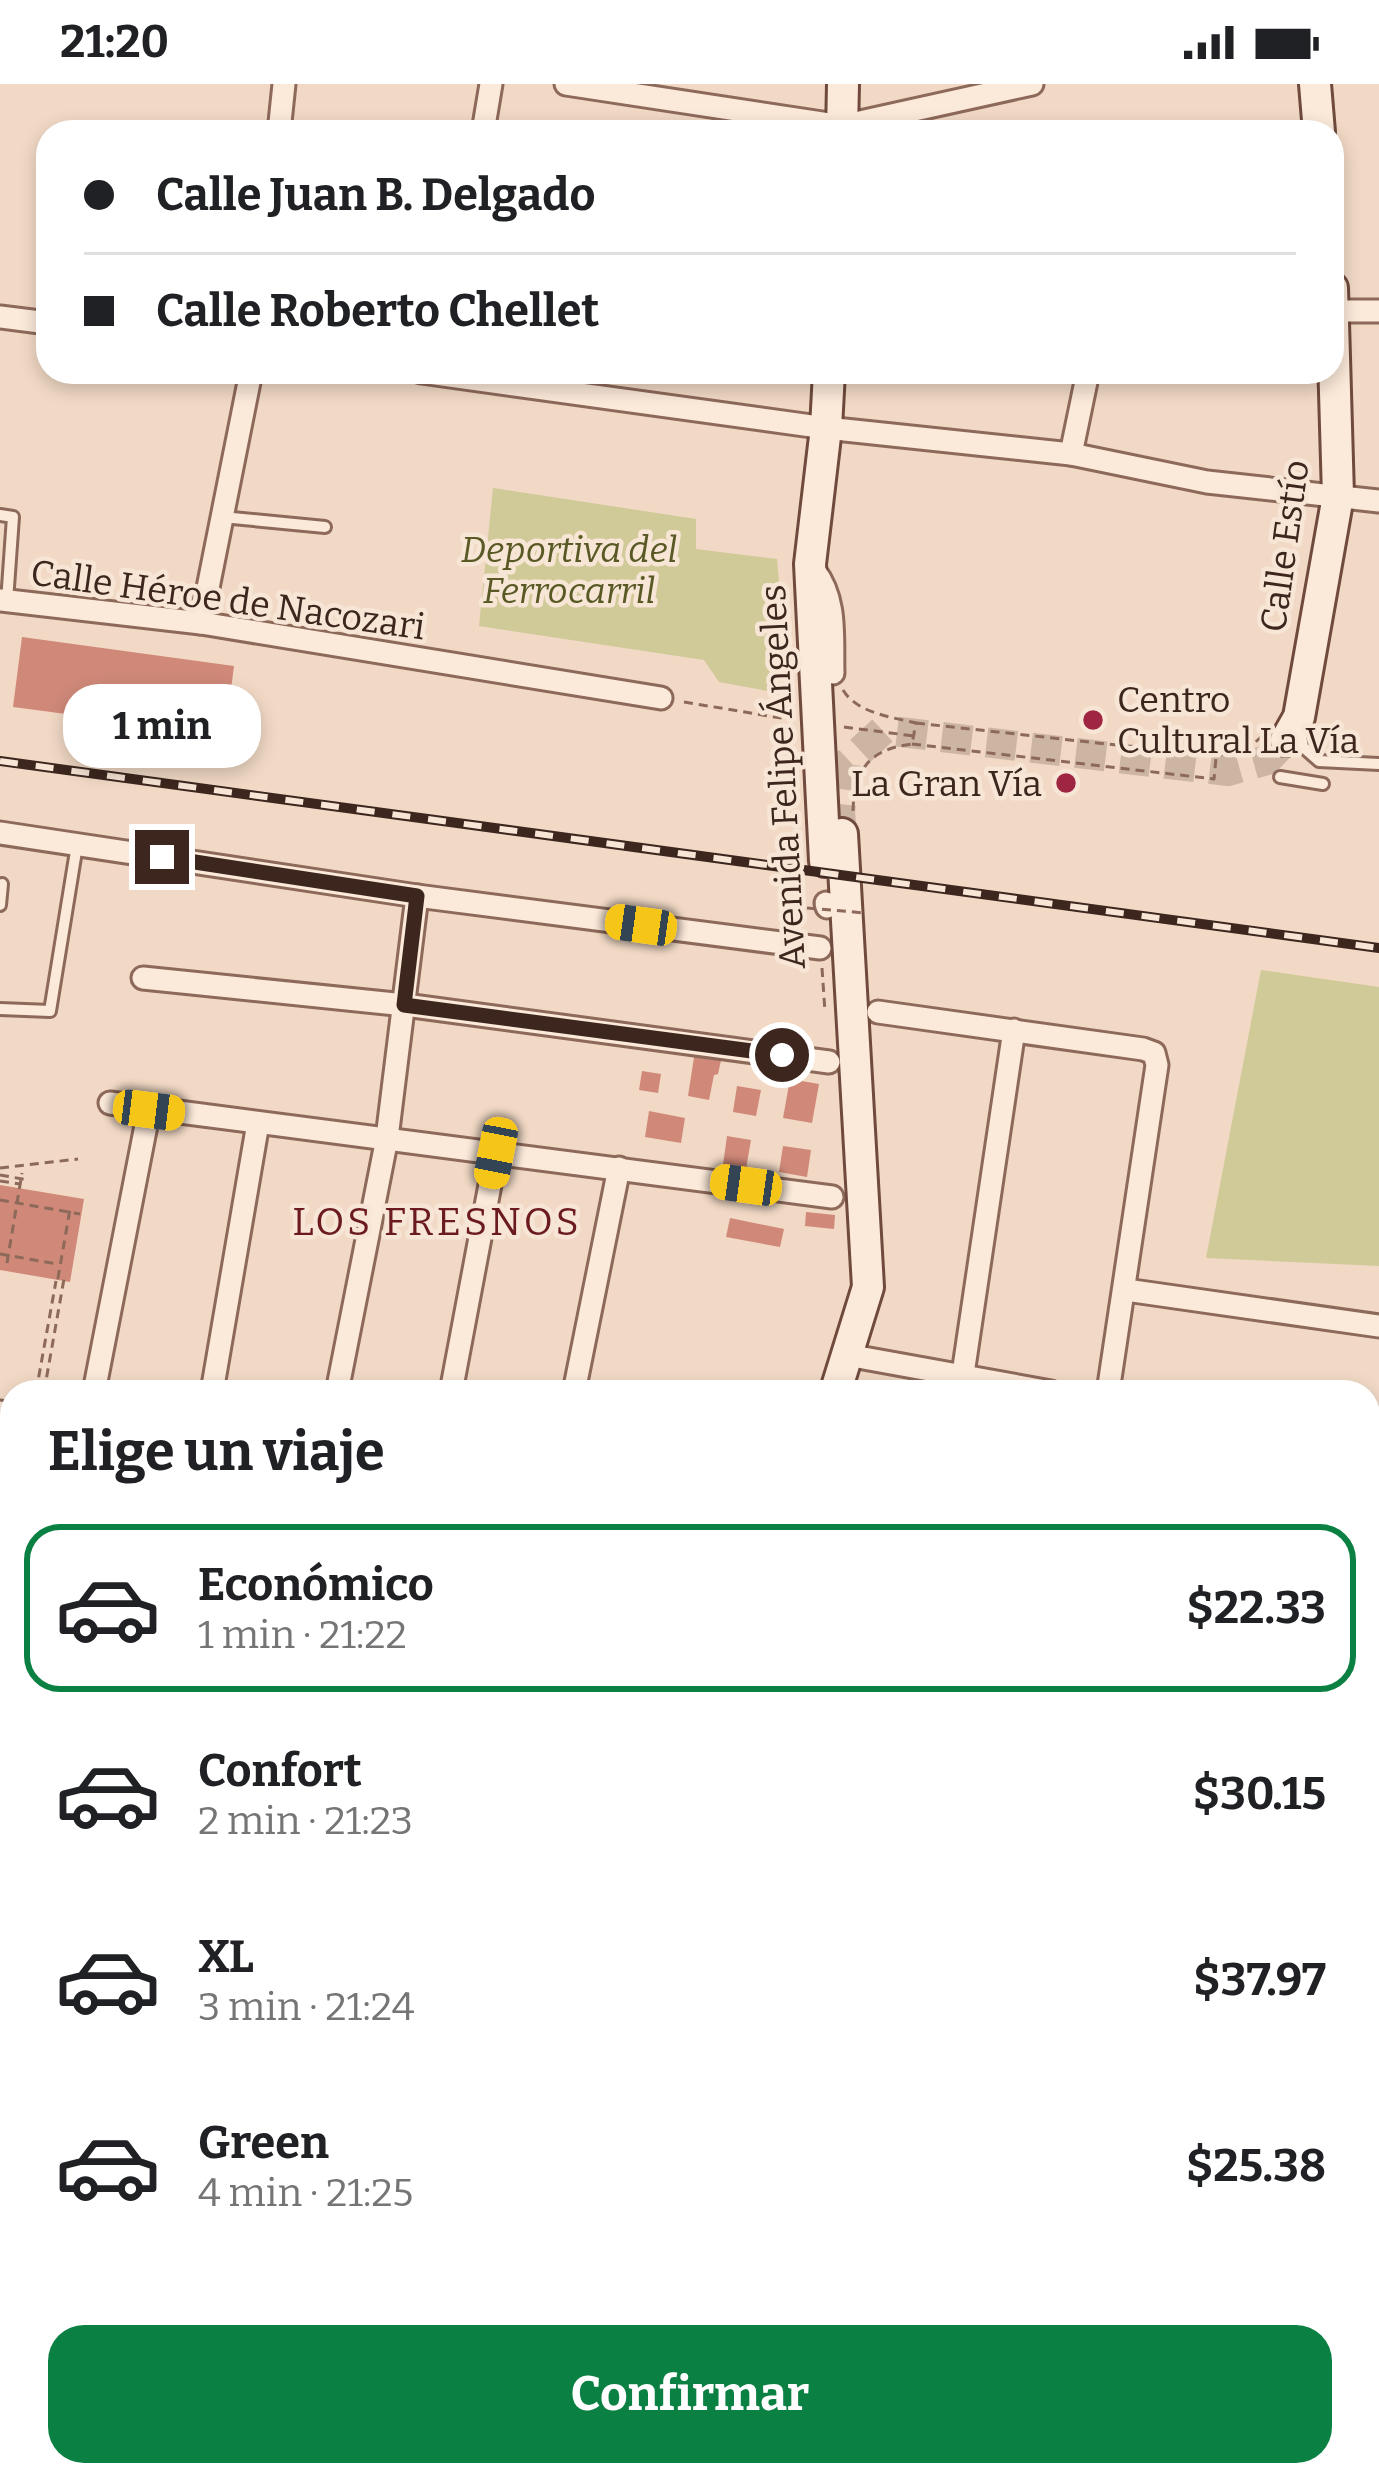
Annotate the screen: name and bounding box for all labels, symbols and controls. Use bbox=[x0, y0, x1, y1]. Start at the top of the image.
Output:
text: 21:20 bbox=[60, 15, 169, 69]
text: Calle Juan B. Delgado bbox=[156, 168, 595, 222]
text: Calle Roberto Chellet bbox=[156, 284, 599, 338]
street label: Calle Estío bbox=[1251, 457, 1319, 635]
park label: Deportiva del Ferrocarril bbox=[461, 528, 677, 613]
street label: Calle Héroe de Nacozari bbox=[28, 551, 428, 649]
street label: Avenida Felipe Ángeles bbox=[751, 584, 815, 970]
place label: Centro Cultural La Vía bbox=[1117, 678, 1360, 763]
callout: 1 min bbox=[63, 683, 261, 767]
text: 1 min bbox=[113, 703, 211, 749]
marker: Centro Cultural La Vía bbox=[1080, 707, 1106, 733]
place label: La Gran Vía bbox=[851, 762, 1042, 806]
marker: La Gran Vía bbox=[1053, 770, 1079, 796]
route end bbox=[135, 830, 189, 884]
car bbox=[603, 902, 679, 948]
route start bbox=[755, 1028, 809, 1082]
car bbox=[111, 1088, 187, 1132]
car bbox=[471, 1114, 521, 1192]
car bbox=[708, 1162, 784, 1208]
district label: LOS FRESNOS bbox=[292, 1199, 582, 1245]
text: Elige un viaje bbox=[48, 1420, 385, 1484]
icon: car bbox=[54, 1554, 162, 1662]
text: Económico bbox=[198, 1558, 434, 1612]
text: $22.33 bbox=[1186, 1581, 1326, 1635]
text: 1 min · 21:22 bbox=[198, 1612, 407, 1658]
icon: car bbox=[54, 1740, 162, 1848]
text: Confort bbox=[198, 1744, 362, 1798]
text: $30.15 bbox=[1193, 1767, 1326, 1821]
text: 2 min · 21:23 bbox=[198, 1798, 413, 1844]
icon: car bbox=[54, 1926, 162, 2034]
text: XL bbox=[198, 1930, 254, 1984]
text: $37.97 bbox=[1193, 1953, 1326, 2007]
text: 3 min · 21:24 bbox=[198, 1984, 415, 2030]
icon: car bbox=[54, 2112, 162, 2220]
text: Green bbox=[198, 2116, 329, 2170]
text: $25.38 bbox=[1186, 2139, 1326, 2193]
text: 4 min · 21:25 bbox=[198, 2170, 413, 2216]
button: Confirmar bbox=[48, 2325, 1332, 2463]

